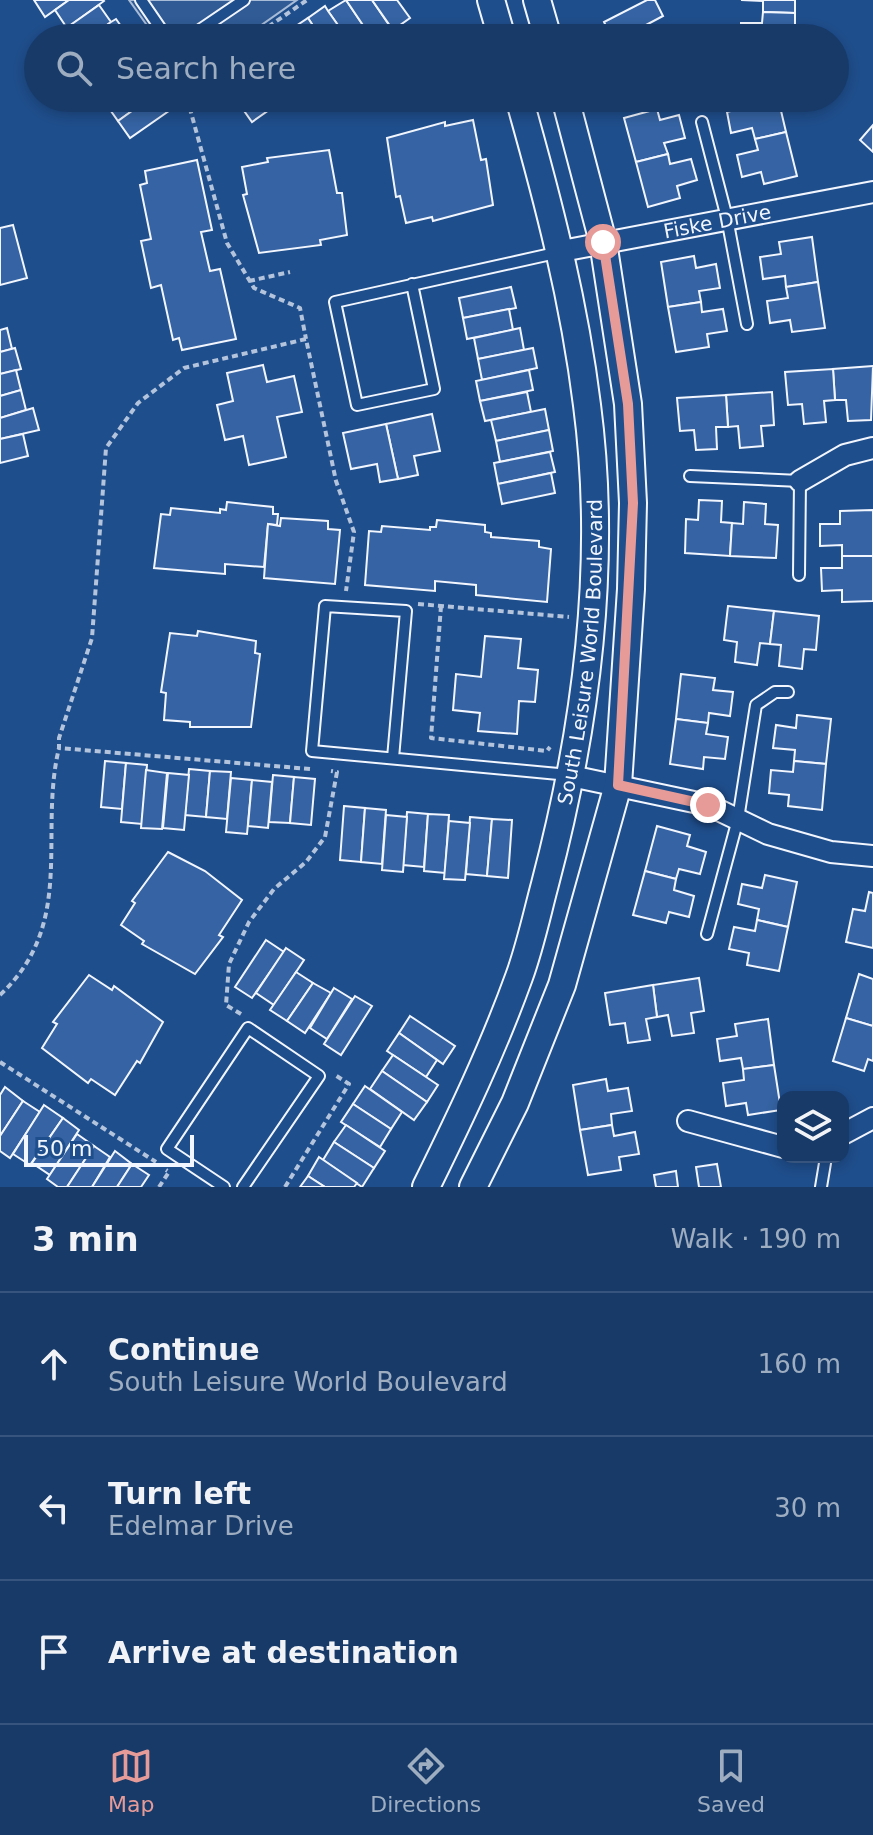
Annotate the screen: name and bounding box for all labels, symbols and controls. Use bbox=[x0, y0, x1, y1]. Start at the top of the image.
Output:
search box bbox=[24, 24, 849, 112]
icon: search bbox=[52, 46, 96, 90]
text: Search here bbox=[116, 51, 296, 86]
street label: Fiske Drive bbox=[661, 200, 773, 243]
route start bbox=[585, 224, 621, 260]
street label: South Leisure World Boulevard bbox=[552, 499, 607, 807]
route end bbox=[690, 787, 726, 823]
map controls bbox=[777, 1091, 849, 1163]
button: layers bbox=[777, 1091, 849, 1163]
scale bar bbox=[24, 1131, 194, 1167]
text: 50 m bbox=[36, 1136, 92, 1161]
text: 3 min bbox=[32, 1219, 139, 1259]
text: Walk · 190 m bbox=[671, 1224, 841, 1254]
text: Continue bbox=[108, 1332, 260, 1367]
icon: ahead bbox=[32, 1342, 76, 1386]
text: 160 m bbox=[758, 1349, 841, 1379]
text: South Leisure World Boulevard bbox=[108, 1367, 508, 1397]
text: Turn left bbox=[108, 1476, 251, 1511]
icon: left bbox=[32, 1486, 76, 1530]
text: 30 m bbox=[774, 1493, 841, 1523]
text: Edelmar Drive bbox=[108, 1511, 294, 1541]
icon: arrive bbox=[32, 1630, 76, 1674]
text: Arrive at destination bbox=[108, 1635, 459, 1670]
tab: Map bbox=[108, 1744, 154, 1817]
tab: Directions bbox=[370, 1744, 481, 1817]
tab: Saved bbox=[697, 1744, 765, 1817]

